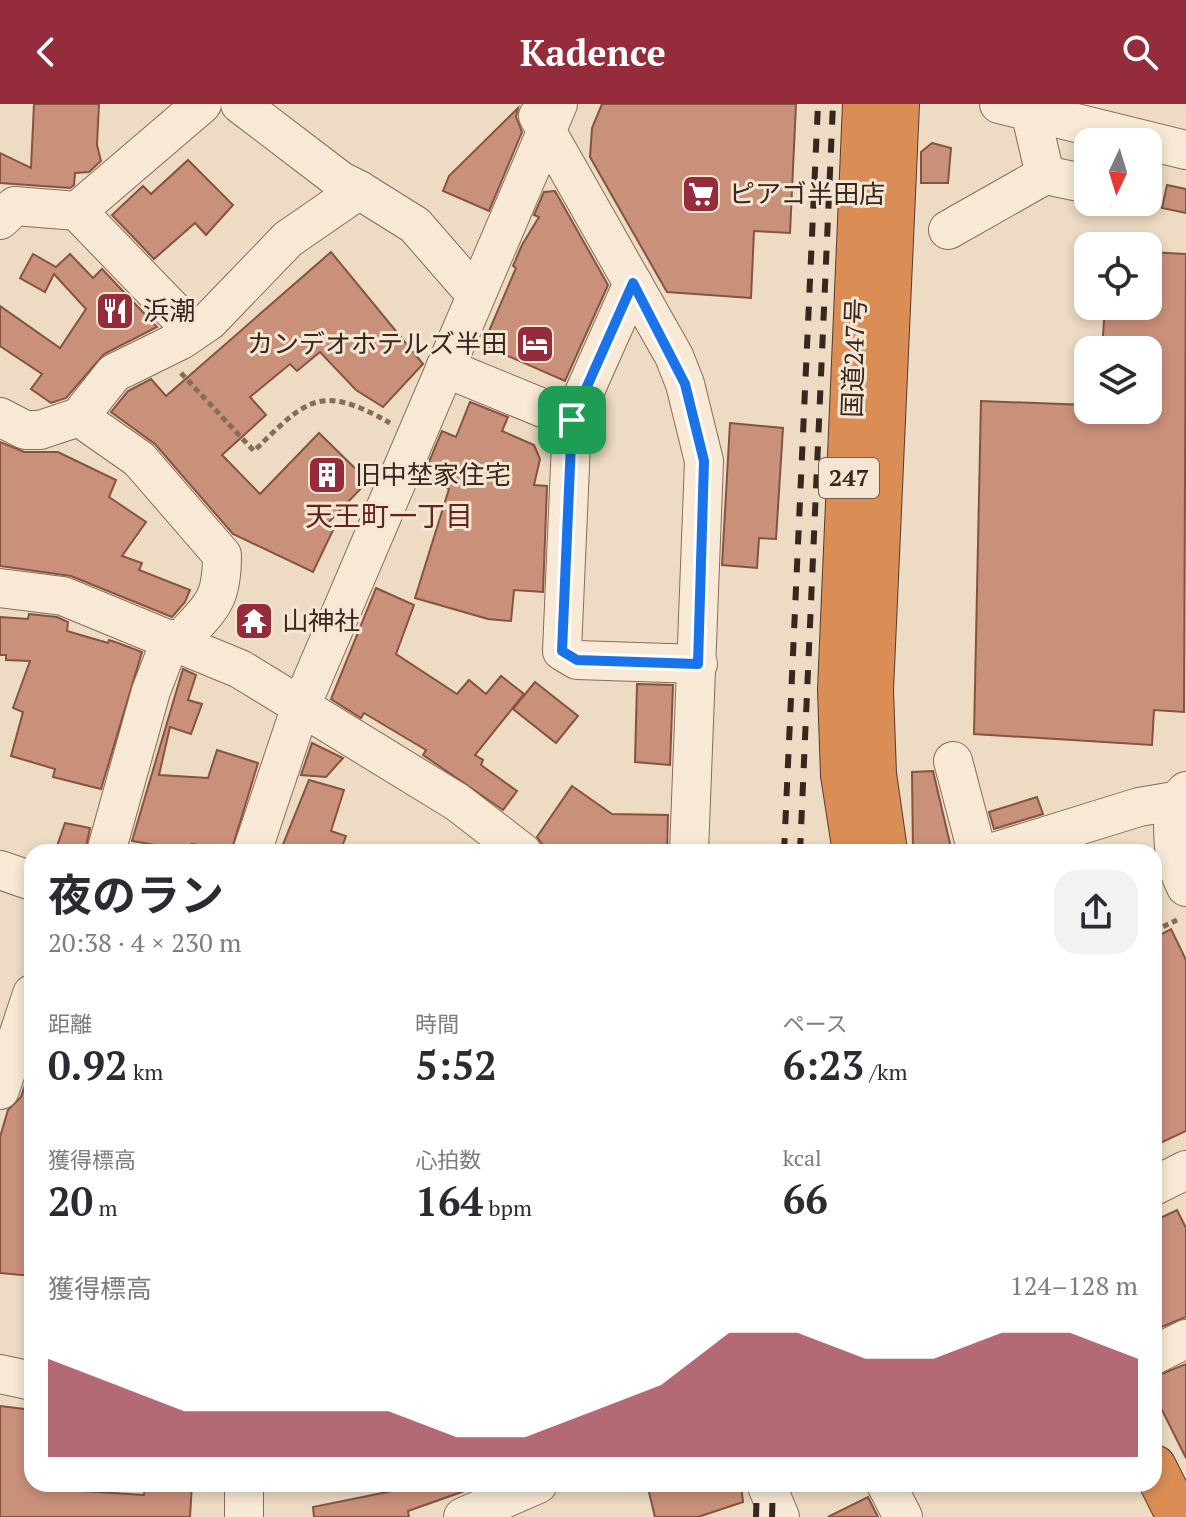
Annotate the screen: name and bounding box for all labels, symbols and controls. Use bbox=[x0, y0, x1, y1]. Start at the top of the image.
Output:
text: Kadence bbox=[520, 29, 666, 76]
icon: back bbox=[24, 30, 68, 74]
icon: search bbox=[1118, 30, 1162, 74]
north arrow bbox=[1074, 128, 1162, 216]
map controls bbox=[1074, 128, 1162, 424]
supermarket icon: ピアゴ半田店 bbox=[680, 173, 722, 215]
place label: ピアゴ半田店 bbox=[729, 176, 885, 210]
button: locate bbox=[1074, 232, 1162, 320]
restaurant icon: 浜潮 bbox=[94, 290, 136, 332]
place label: 浜潮 bbox=[143, 293, 195, 327]
street label: 国道247号 bbox=[834, 298, 872, 418]
hotel icon: カンデオホテルズ半田 bbox=[514, 323, 556, 365]
place label: カンデオホテルズ半田 bbox=[247, 326, 507, 360]
button: layers bbox=[1074, 336, 1162, 424]
pin bbox=[538, 386, 606, 454]
icon: arrive bbox=[550, 398, 594, 442]
building icon: 旧中埜家住宅 bbox=[306, 454, 348, 496]
place label: 旧中埜家住宅 bbox=[355, 457, 511, 491]
road number: 247 bbox=[819, 458, 879, 498]
district label: 天王町一丁目 bbox=[305, 497, 473, 534]
temple icon: 山神社 bbox=[233, 600, 275, 642]
place label: 山神社 bbox=[282, 603, 360, 637]
text: 夜のラン bbox=[48, 865, 224, 924]
button: share bbox=[1054, 870, 1138, 954]
text: 20:38 · 4 × 230 m bbox=[48, 925, 242, 959]
text: 距離 bbox=[48, 1009, 92, 1038]
text: 時間 bbox=[415, 1009, 459, 1038]
text: ペース bbox=[783, 1009, 848, 1038]
text: 0.92 bbox=[48, 1038, 128, 1091]
text: 5:52 bbox=[415, 1038, 497, 1091]
text: 6:23 bbox=[783, 1038, 864, 1091]
text: km bbox=[128, 1057, 163, 1086]
text: /km bbox=[864, 1057, 907, 1086]
text: kcal bbox=[783, 1143, 822, 1172]
text: 獲得標高 bbox=[48, 1145, 136, 1174]
text: 心拍数 bbox=[415, 1145, 481, 1174]
text: 66 bbox=[783, 1172, 828, 1225]
text: 20 bbox=[48, 1174, 93, 1227]
text: 164 bbox=[415, 1174, 483, 1227]
text: m bbox=[93, 1193, 118, 1222]
text: bpm bbox=[483, 1193, 532, 1222]
text: 124–128 m bbox=[1010, 1268, 1138, 1302]
text: 獲得標高 bbox=[48, 1271, 152, 1305]

